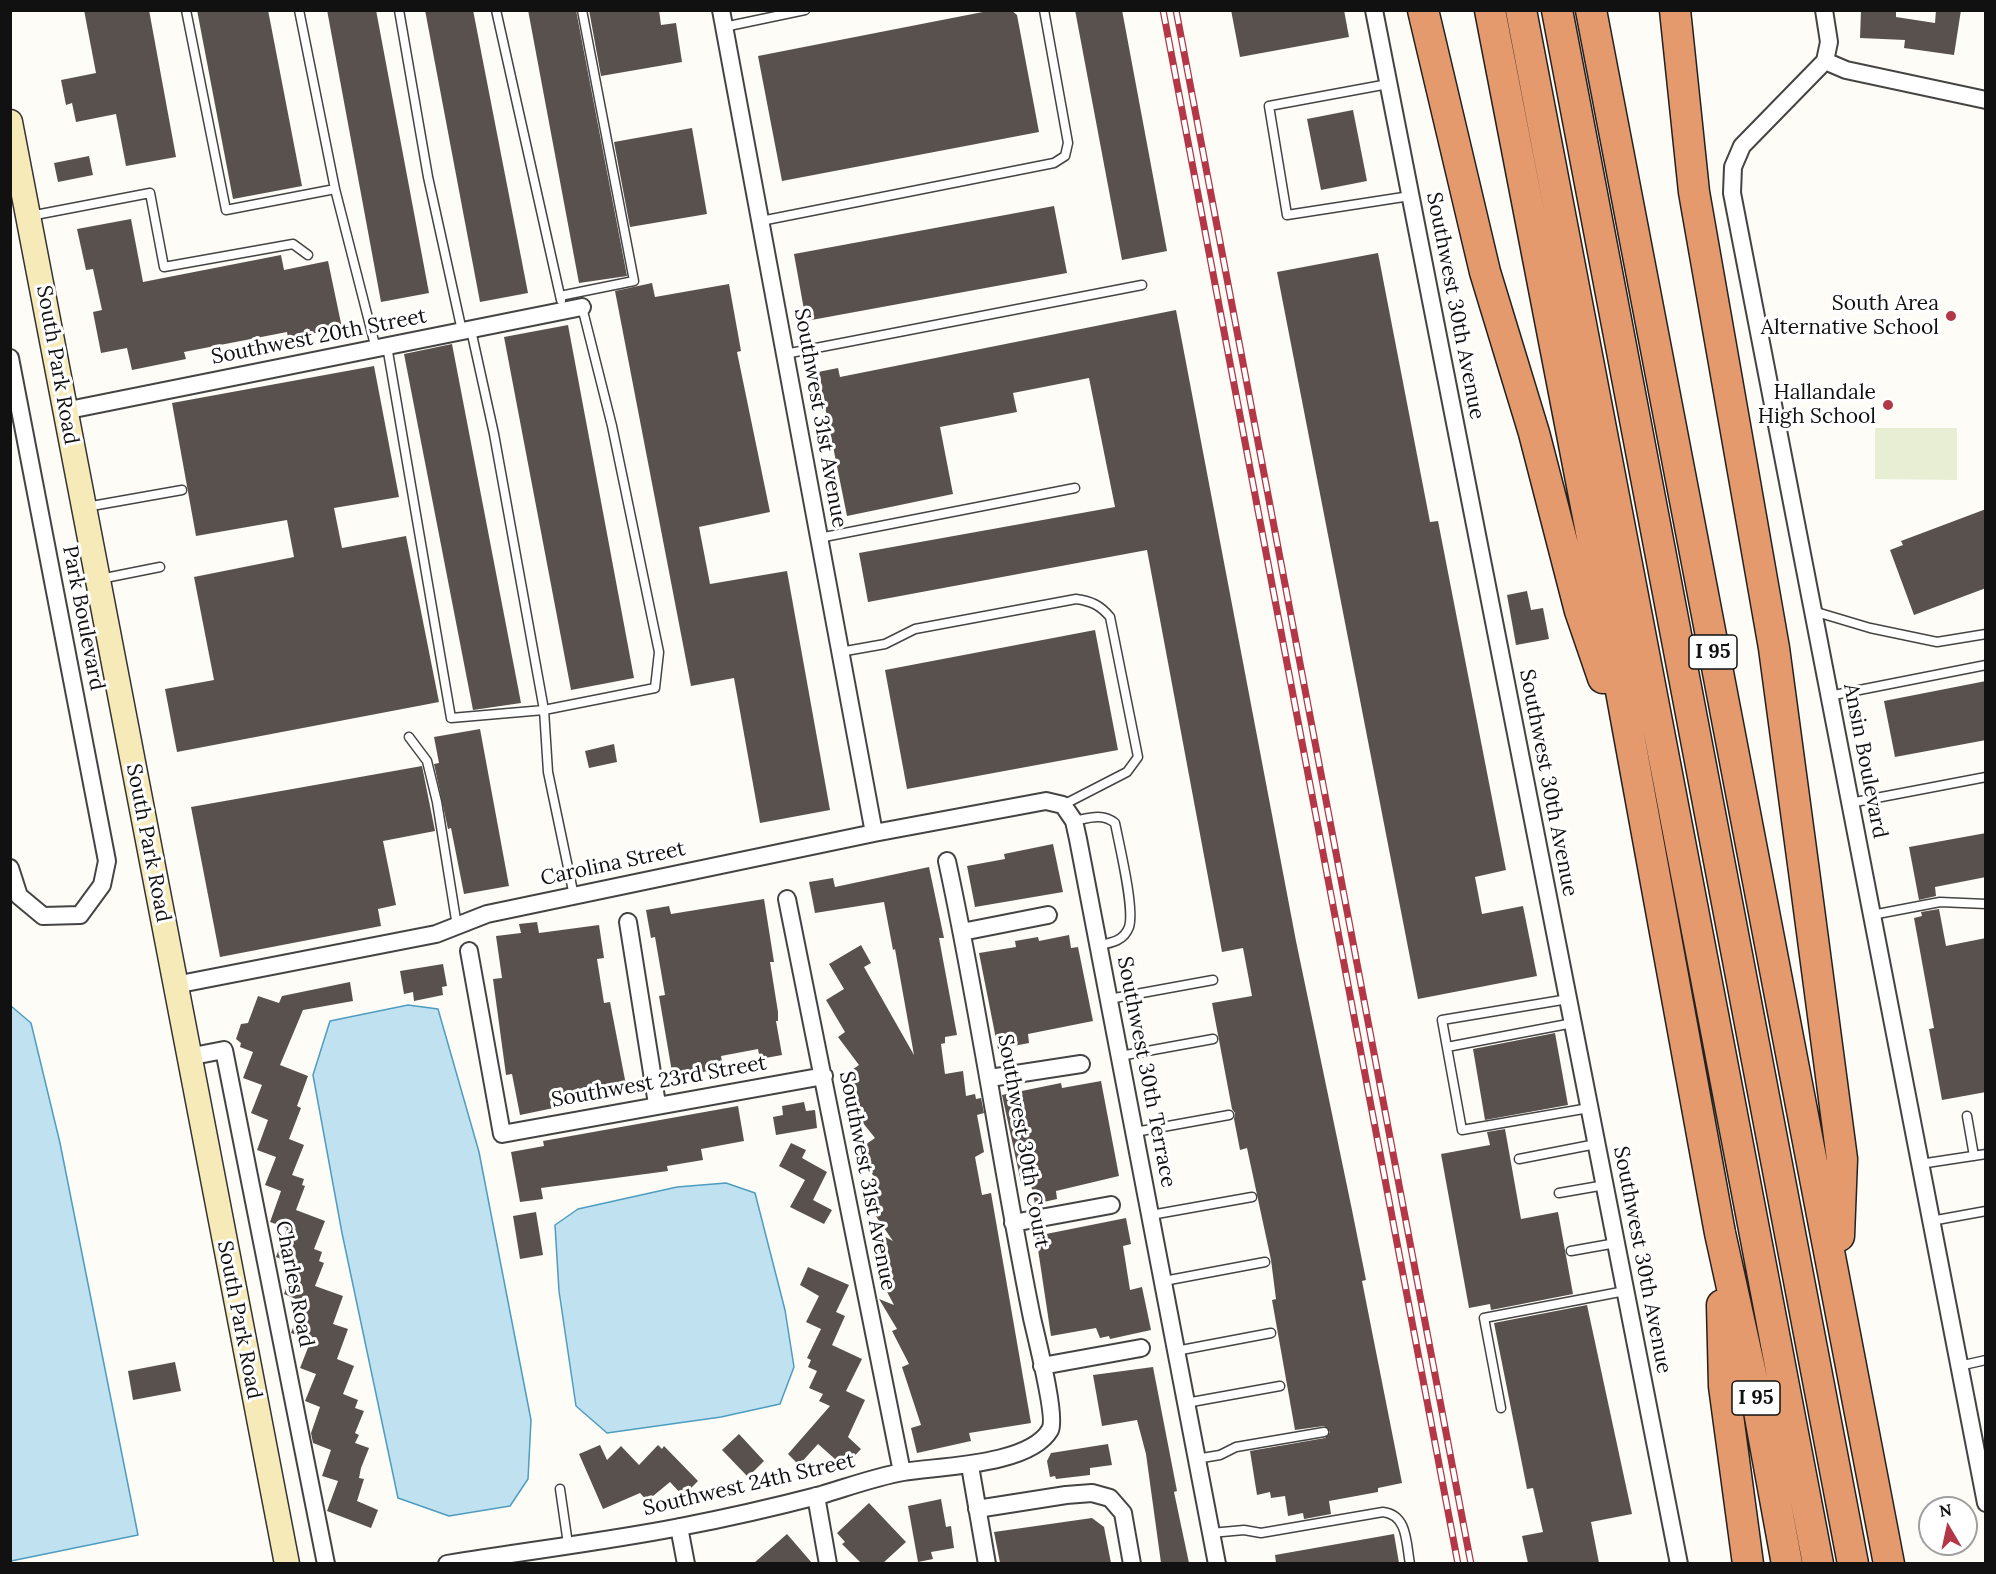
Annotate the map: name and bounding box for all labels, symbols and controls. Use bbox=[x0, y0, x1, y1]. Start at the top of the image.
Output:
street label: Southwest 30th Avenue bbox=[1421, 190, 1489, 422]
street label: South Park Road bbox=[31, 284, 83, 446]
place label: South Area Alternative School bbox=[1761, 291, 1939, 341]
street label: Southwest 20th Street bbox=[209, 304, 429, 370]
street label: Southwest 31st Avenue bbox=[788, 306, 852, 530]
marker: South Area Alternative School bbox=[1944, 309, 1958, 323]
place label: Hallandale High School bbox=[1758, 380, 1876, 430]
marker: Hallandale High School bbox=[1881, 398, 1895, 412]
street label: Park Boulevard bbox=[57, 544, 109, 692]
road number: I 95 bbox=[1689, 635, 1737, 669]
street label: Southwest 30th Avenue bbox=[1514, 667, 1582, 899]
street label: Ansin Boulevard bbox=[1838, 681, 1892, 841]
street label: South Park Road bbox=[120, 762, 176, 924]
street label: Carolina Street bbox=[538, 836, 688, 892]
street label: Southwest 30th Terrace bbox=[1111, 954, 1181, 1190]
street label: Southwest 30th Court bbox=[992, 1032, 1054, 1250]
street label: Southwest 23rd Street bbox=[550, 1051, 768, 1113]
street label: Southwest 31st Avenue bbox=[833, 1069, 901, 1293]
street label: Southwest 30th Avenue bbox=[1608, 1144, 1676, 1376]
street label: Charles Road bbox=[269, 1219, 319, 1349]
street label: South Park Road bbox=[211, 1239, 267, 1401]
road number: I 95 bbox=[1732, 1381, 1780, 1415]
street label: Southwest 24th Street bbox=[641, 1448, 857, 1522]
north arrow bbox=[1918, 1496, 1978, 1556]
text: N bbox=[1938, 1499, 1953, 1521]

